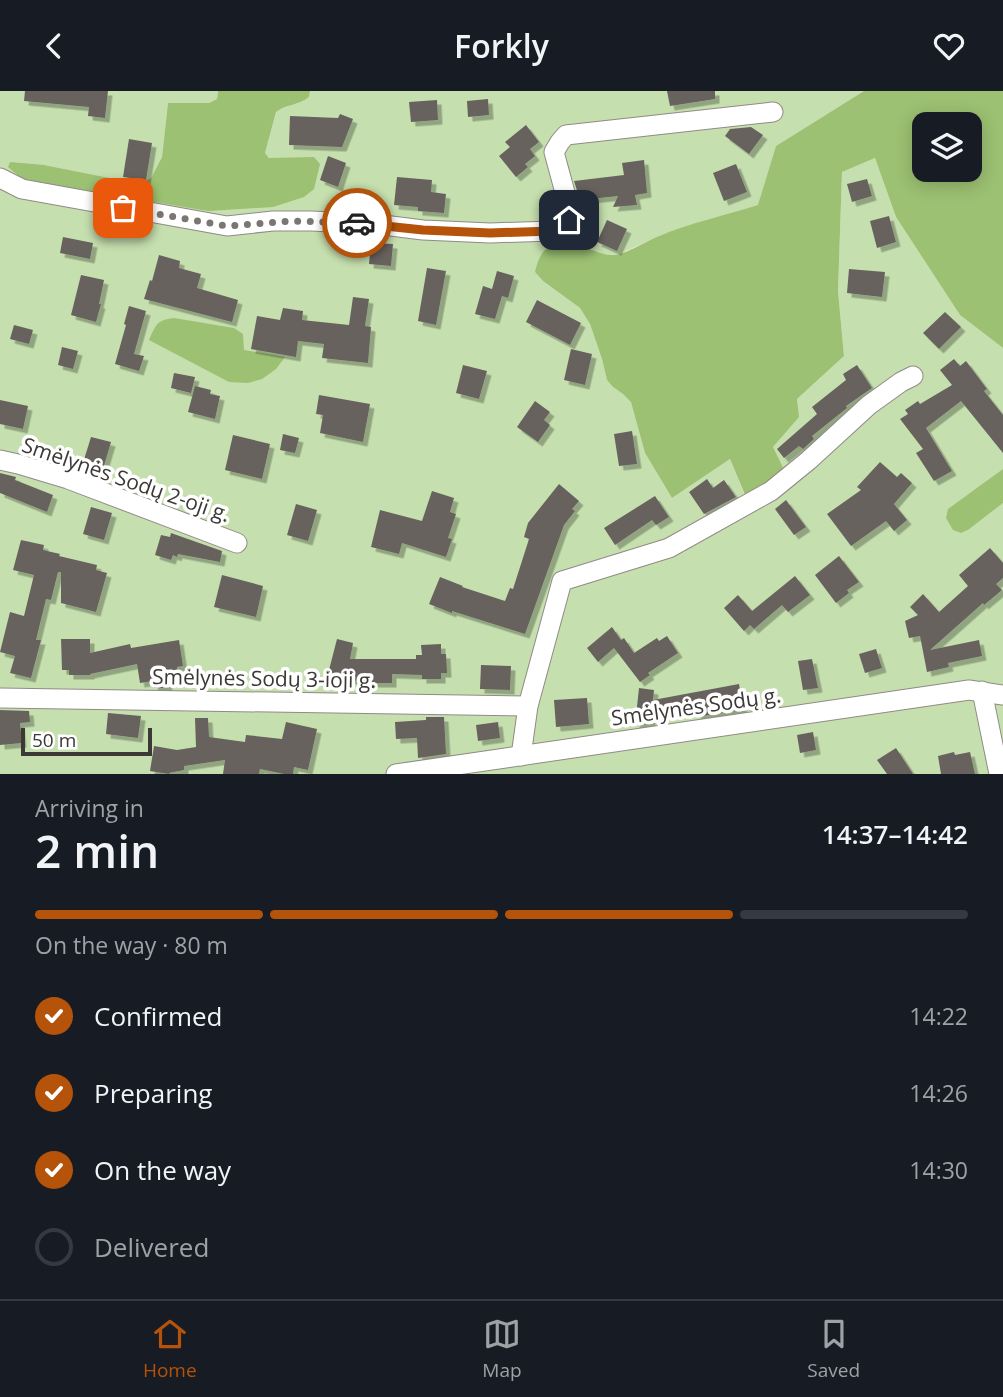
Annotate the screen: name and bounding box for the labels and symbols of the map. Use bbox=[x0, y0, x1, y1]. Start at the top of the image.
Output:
pin bbox=[93, 178, 153, 238]
courier bbox=[322, 188, 392, 258]
pin bbox=[539, 190, 599, 250]
street label: Smėlynės Sodų 2-oji g. bbox=[19, 430, 234, 528]
street label: Smėlynės Sodų 3-ioji g. bbox=[152, 662, 376, 694]
street label: Smėlynės Sodų g. bbox=[609, 680, 782, 732]
scale bar bbox=[21, 725, 152, 757]

